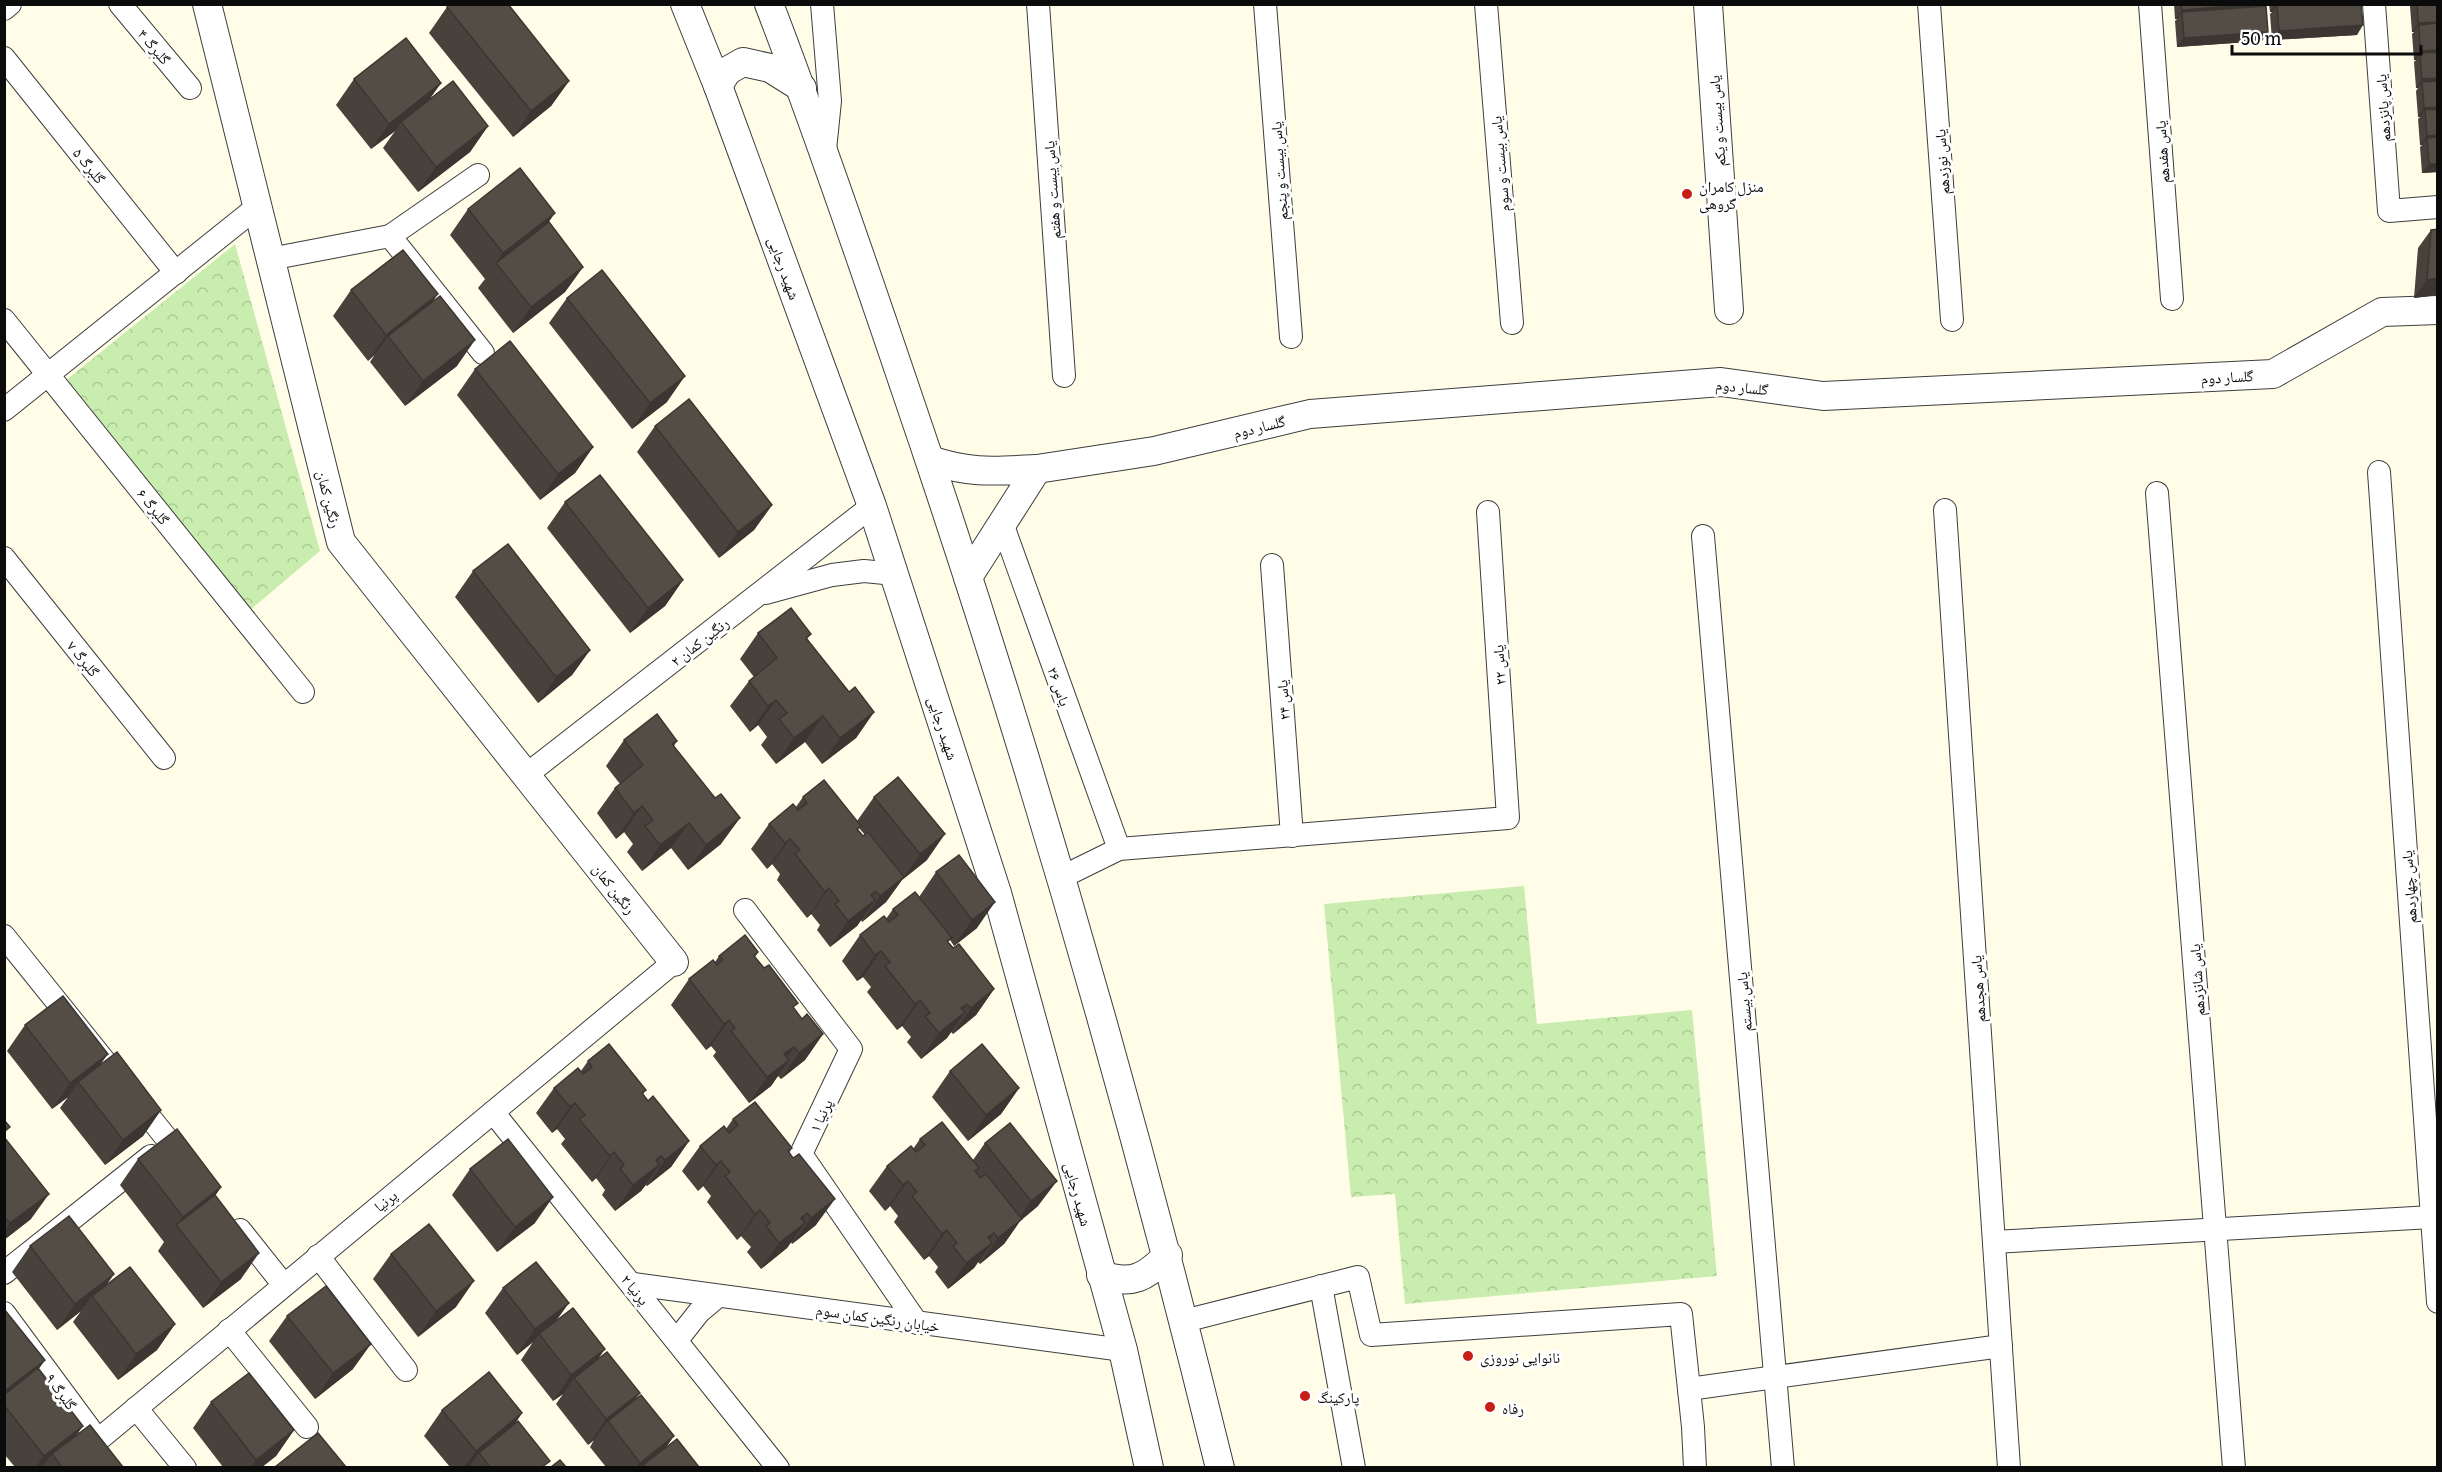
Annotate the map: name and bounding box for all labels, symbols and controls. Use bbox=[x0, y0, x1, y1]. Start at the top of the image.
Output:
scale bar bbox=[2232, 18, 2421, 56]
street label: گلبرگ ۴ bbox=[133, 23, 177, 69]
text: 50 m bbox=[2241, 24, 2282, 51]
street label: یاس پانزدهم bbox=[2368, 73, 2396, 143]
street label: یاس بیست و یکم bbox=[1701, 74, 1731, 168]
street label: یاس بیست و سوم bbox=[1483, 115, 1515, 213]
street label: یاس هفدهم bbox=[2147, 119, 2175, 184]
street label: یاس بیست و پنجم bbox=[1263, 120, 1293, 221]
street label: یاس نوزدهم bbox=[1927, 128, 1955, 196]
street label: یاس یبست و هفتم bbox=[1036, 140, 1066, 240]
street label: گلبرگ ۵ bbox=[68, 142, 112, 188]
place label: منزل کامران گروهی bbox=[1699, 174, 1764, 214]
marker: منزل کامران گروهی bbox=[1680, 187, 1694, 201]
street label: شهید رجایی bbox=[763, 233, 807, 303]
street label: گلسار دوم bbox=[2200, 363, 2254, 389]
street label: گلسار دوم bbox=[1714, 372, 1770, 400]
street label: گلسار دوم bbox=[1231, 408, 1288, 444]
street label: رنگین کمان bbox=[312, 468, 348, 531]
street label: گلبرگ ۶ bbox=[132, 483, 176, 529]
street label: رنگین کمان ۲ bbox=[665, 611, 733, 671]
street label: گلبرگ ۷ bbox=[62, 635, 106, 681]
street label: یاس ۲۲ bbox=[1485, 644, 1511, 686]
street label: یاس ۲۶ bbox=[1042, 663, 1078, 709]
street label: یاس ۲۴ bbox=[1269, 679, 1295, 721]
street label: شهید رجایی bbox=[923, 693, 965, 763]
street label: یاس چهاردهم bbox=[2394, 849, 2422, 925]
street label: رنگین کمان bbox=[588, 858, 642, 918]
street label: یاس شانزدهم bbox=[2182, 943, 2210, 1017]
street label: یاس هجدهم bbox=[1963, 954, 1991, 1023]
street label: یاس بیستم bbox=[1729, 971, 1757, 1033]
street label: پرنیا ۱ bbox=[802, 1095, 838, 1135]
street label: شهید رجایی bbox=[1059, 1159, 1099, 1229]
street label: پرنیا bbox=[368, 1183, 402, 1217]
street label: پرنیا ۲ bbox=[616, 1268, 656, 1310]
street label: خیابان رنگین کمان سوم bbox=[815, 1297, 942, 1337]
place label: نانوایی نوروزی bbox=[1480, 1345, 1560, 1368]
marker: نانوایی نوروزی bbox=[1461, 1349, 1475, 1363]
street label: گلبرگ ۹ bbox=[41, 1368, 84, 1415]
place label: پارکینگ bbox=[1317, 1385, 1359, 1408]
marker: پارکینگ bbox=[1298, 1389, 1312, 1403]
place label: رفاه bbox=[1502, 1396, 1524, 1419]
marker: رفاه bbox=[1483, 1400, 1497, 1414]

